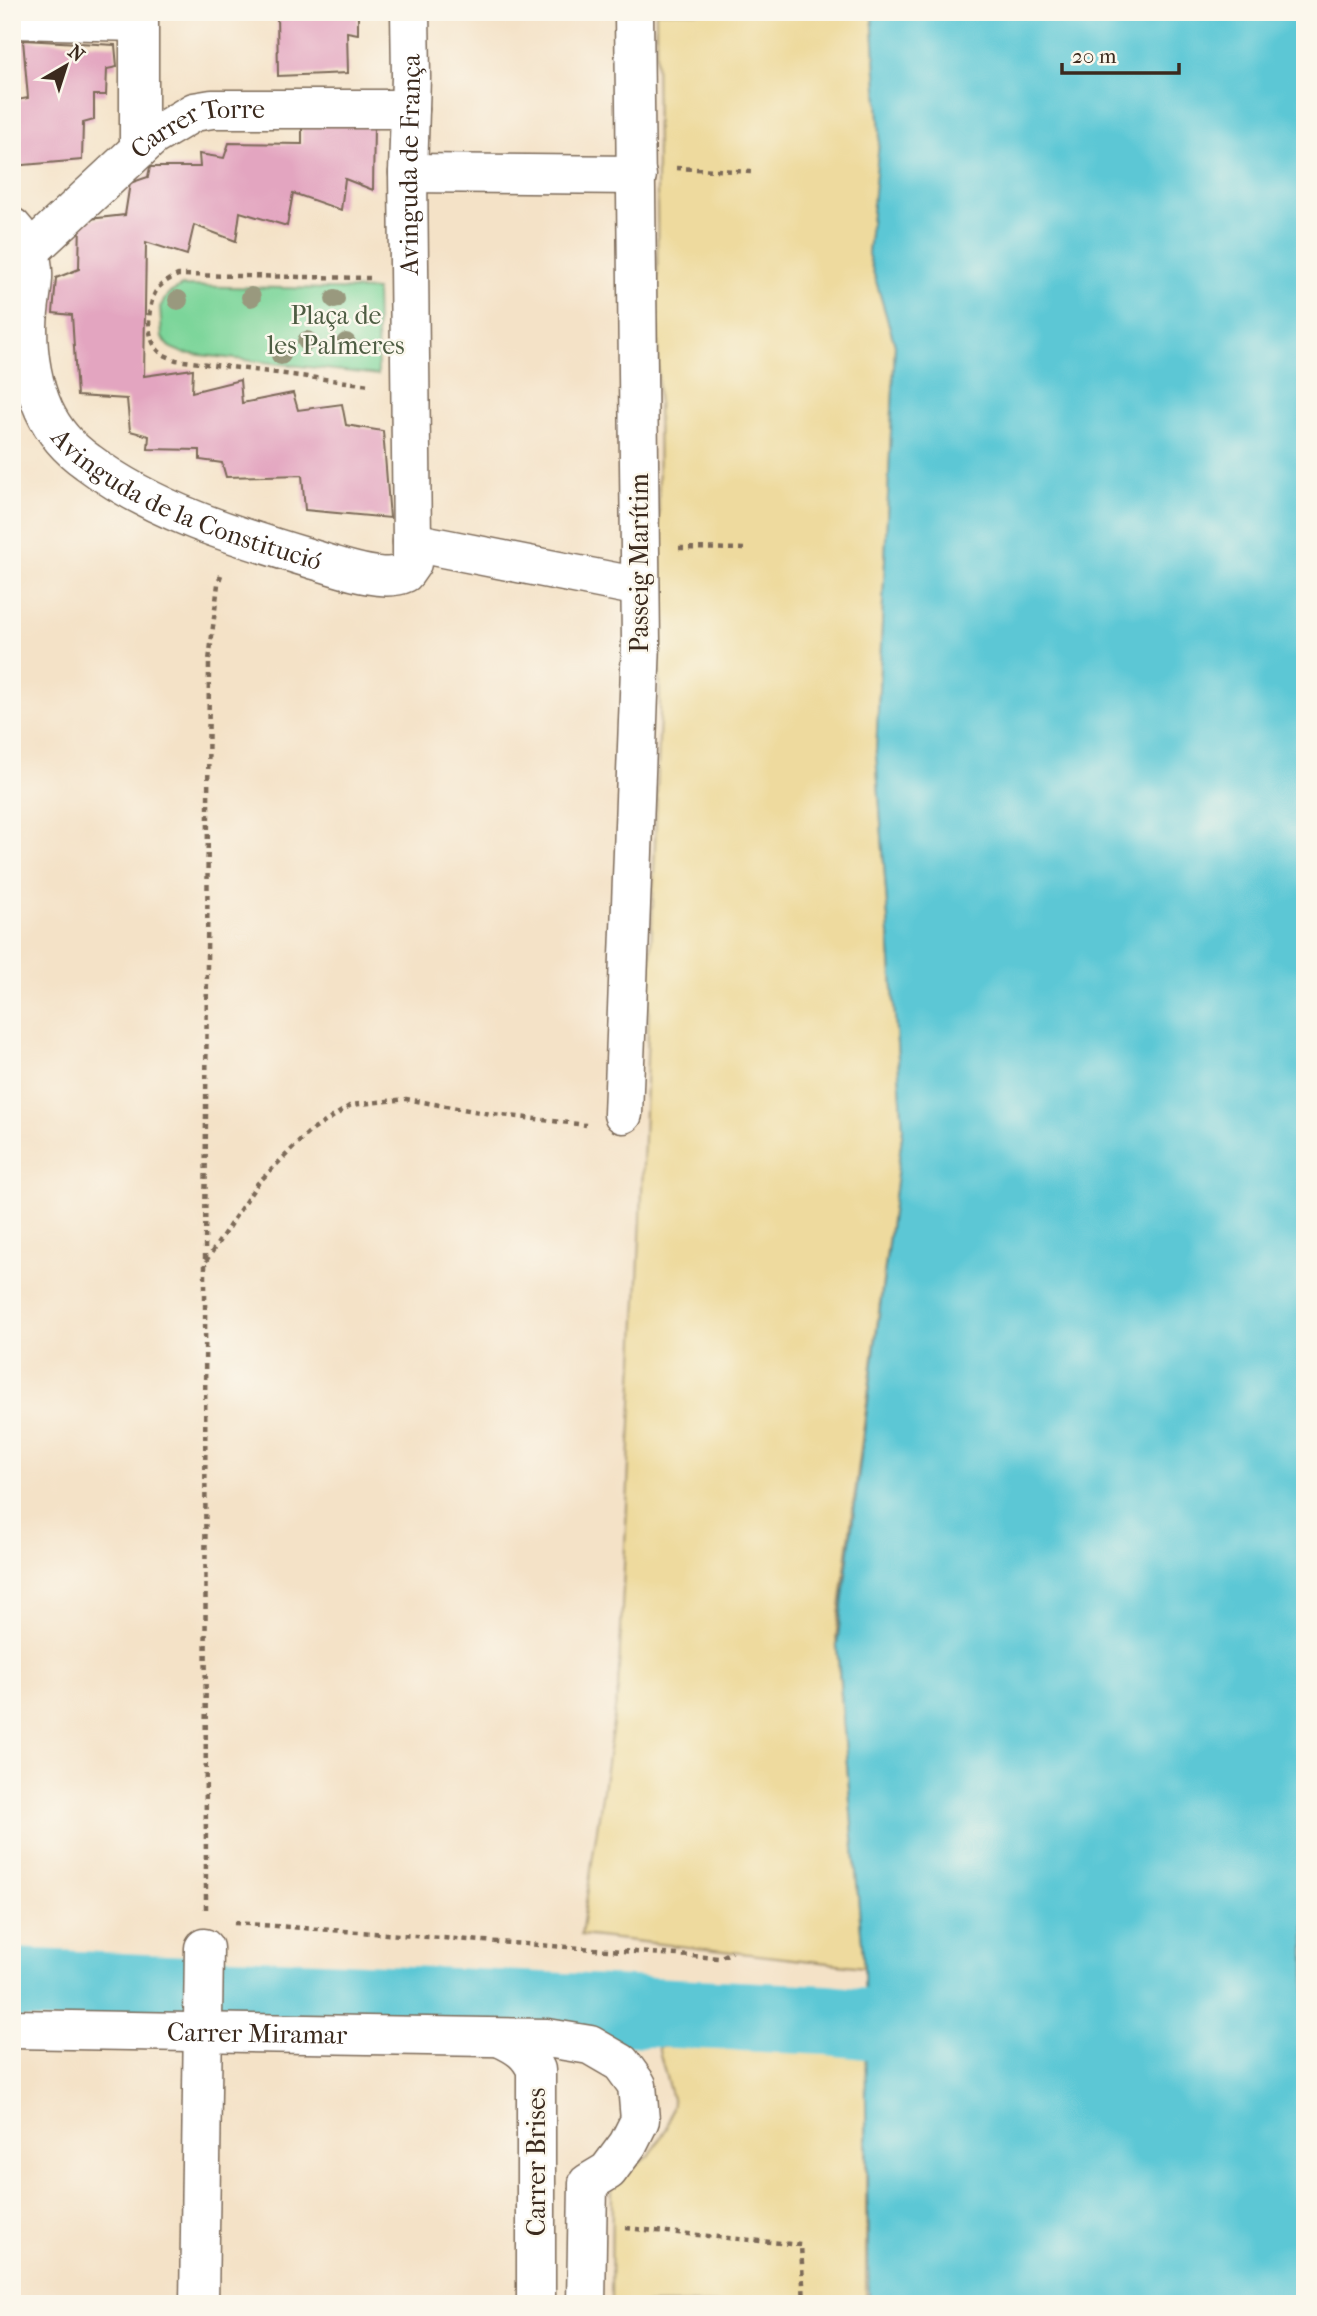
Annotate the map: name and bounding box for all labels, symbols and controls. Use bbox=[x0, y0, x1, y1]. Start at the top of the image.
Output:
north arrow bbox=[32, 32, 102, 102]
scale bar bbox=[1062, 32, 1179, 76]
text: N bbox=[64, 40, 89, 67]
text: 20 m bbox=[1072, 44, 1117, 68]
street label: Avinguda de França bbox=[392, 53, 427, 276]
street label: Carrer Torre bbox=[124, 92, 265, 165]
park label: Plaça de les Palmeres bbox=[266, 300, 405, 361]
street label: Avinguda de la Constitució bbox=[44, 422, 326, 577]
street label: Passeig Marítim bbox=[624, 473, 655, 653]
street label: Carrer Miramar bbox=[167, 2016, 347, 2050]
street label: Carrer Brises bbox=[521, 2088, 552, 2236]

